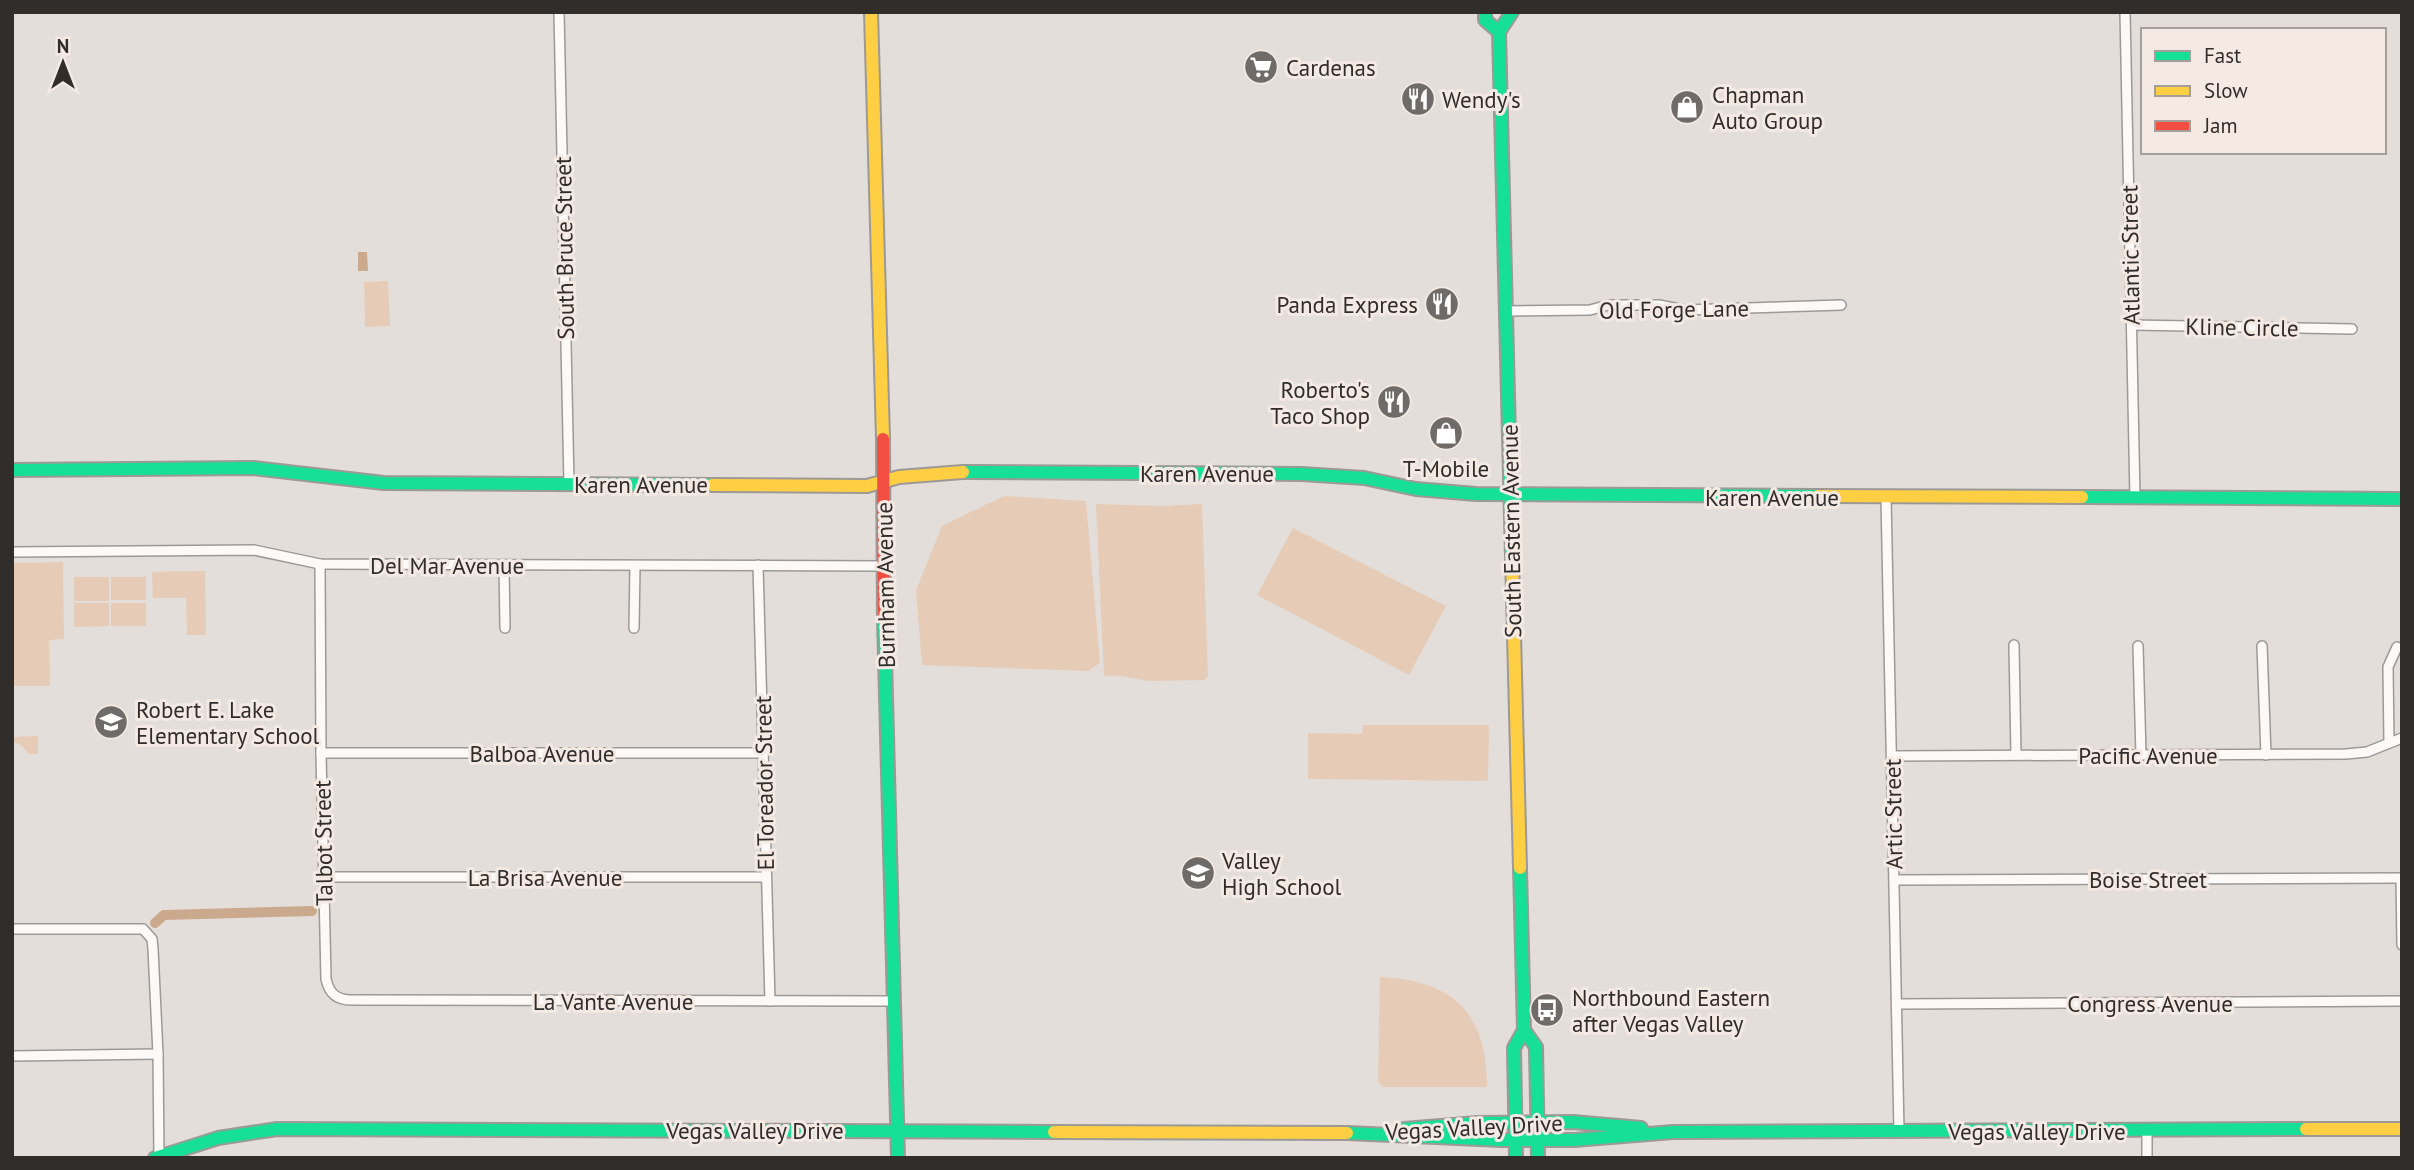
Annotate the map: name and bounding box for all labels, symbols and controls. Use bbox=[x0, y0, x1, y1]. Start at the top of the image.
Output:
north arrow bbox=[28, 28, 98, 98]
legend bbox=[2141, 28, 2386, 154]
text: N bbox=[57, 34, 69, 58]
text: Fast bbox=[2204, 42, 2241, 69]
supermarket icon: Cardenas bbox=[1242, 48, 1280, 86]
place label: Cardenas bbox=[1286, 53, 1376, 82]
text: Slow bbox=[2204, 77, 2248, 104]
restaurant icon: Wendy's bbox=[1399, 80, 1437, 118]
place label: Chapman Auto Group bbox=[1712, 80, 1823, 135]
place label: Wendy's bbox=[1442, 85, 1521, 114]
shop icon: Chapman Auto Group bbox=[1668, 88, 1706, 126]
text: Jam bbox=[2203, 112, 2238, 139]
street label: South Bruce Street bbox=[548, 156, 580, 340]
street label: Atlantic Street bbox=[2114, 184, 2146, 325]
restaurant icon: Panda Express bbox=[1423, 285, 1461, 323]
place label: Panda Express bbox=[1277, 290, 1418, 319]
street label: Old Forge Lane bbox=[1599, 293, 1749, 325]
street label: Kline Circle bbox=[2185, 312, 2299, 342]
place label: Roberto's Taco Shop bbox=[1270, 375, 1370, 430]
restaurant icon: Roberto's Taco Shop bbox=[1375, 383, 1413, 421]
shop icon: T-Mobile bbox=[1427, 414, 1465, 452]
street label: South Eastern Avenue bbox=[1495, 424, 1527, 638]
place label: T-Mobile bbox=[1403, 454, 1489, 483]
street label: Karen Avenue bbox=[1140, 459, 1274, 488]
street label: Karen Avenue bbox=[574, 470, 708, 499]
street label: Karen Avenue bbox=[1705, 483, 1839, 512]
street label: Burnham Avenue bbox=[869, 502, 901, 668]
street label: Del Mar Avenue bbox=[370, 551, 524, 580]
place label: Robert E. Lake Elementary School bbox=[136, 695, 320, 750]
street label: El Toreador Street bbox=[748, 695, 780, 871]
school or university icon: Robert E. Lake Elementary School bbox=[92, 703, 130, 741]
street label: Balboa Avenue bbox=[470, 739, 614, 768]
street label: Pacific Avenue bbox=[2078, 741, 2218, 770]
street label: Artic Street bbox=[1878, 758, 1908, 870]
street label: Talbot Street bbox=[307, 780, 339, 906]
place label: Valley High School bbox=[1221, 846, 1342, 901]
school or university icon: Valley High School bbox=[1179, 854, 1217, 892]
street label: La Brisa Avenue bbox=[468, 863, 622, 892]
street label: Boise Street bbox=[2089, 865, 2207, 894]
place label: Northbound Eastern after Vegas Valley bbox=[1572, 983, 1770, 1038]
street label: La Vante Avenue bbox=[533, 987, 693, 1016]
street label: Congress Avenue bbox=[2067, 989, 2233, 1018]
bus stop icon: Northbound Eastern after Vegas Valley bbox=[1528, 991, 1566, 1029]
street label: Vegas Valley Drive bbox=[1384, 1108, 1563, 1146]
street label: Vegas Valley Drive bbox=[665, 1116, 844, 1145]
street label: Vegas Valley Drive bbox=[1947, 1117, 2126, 1146]

